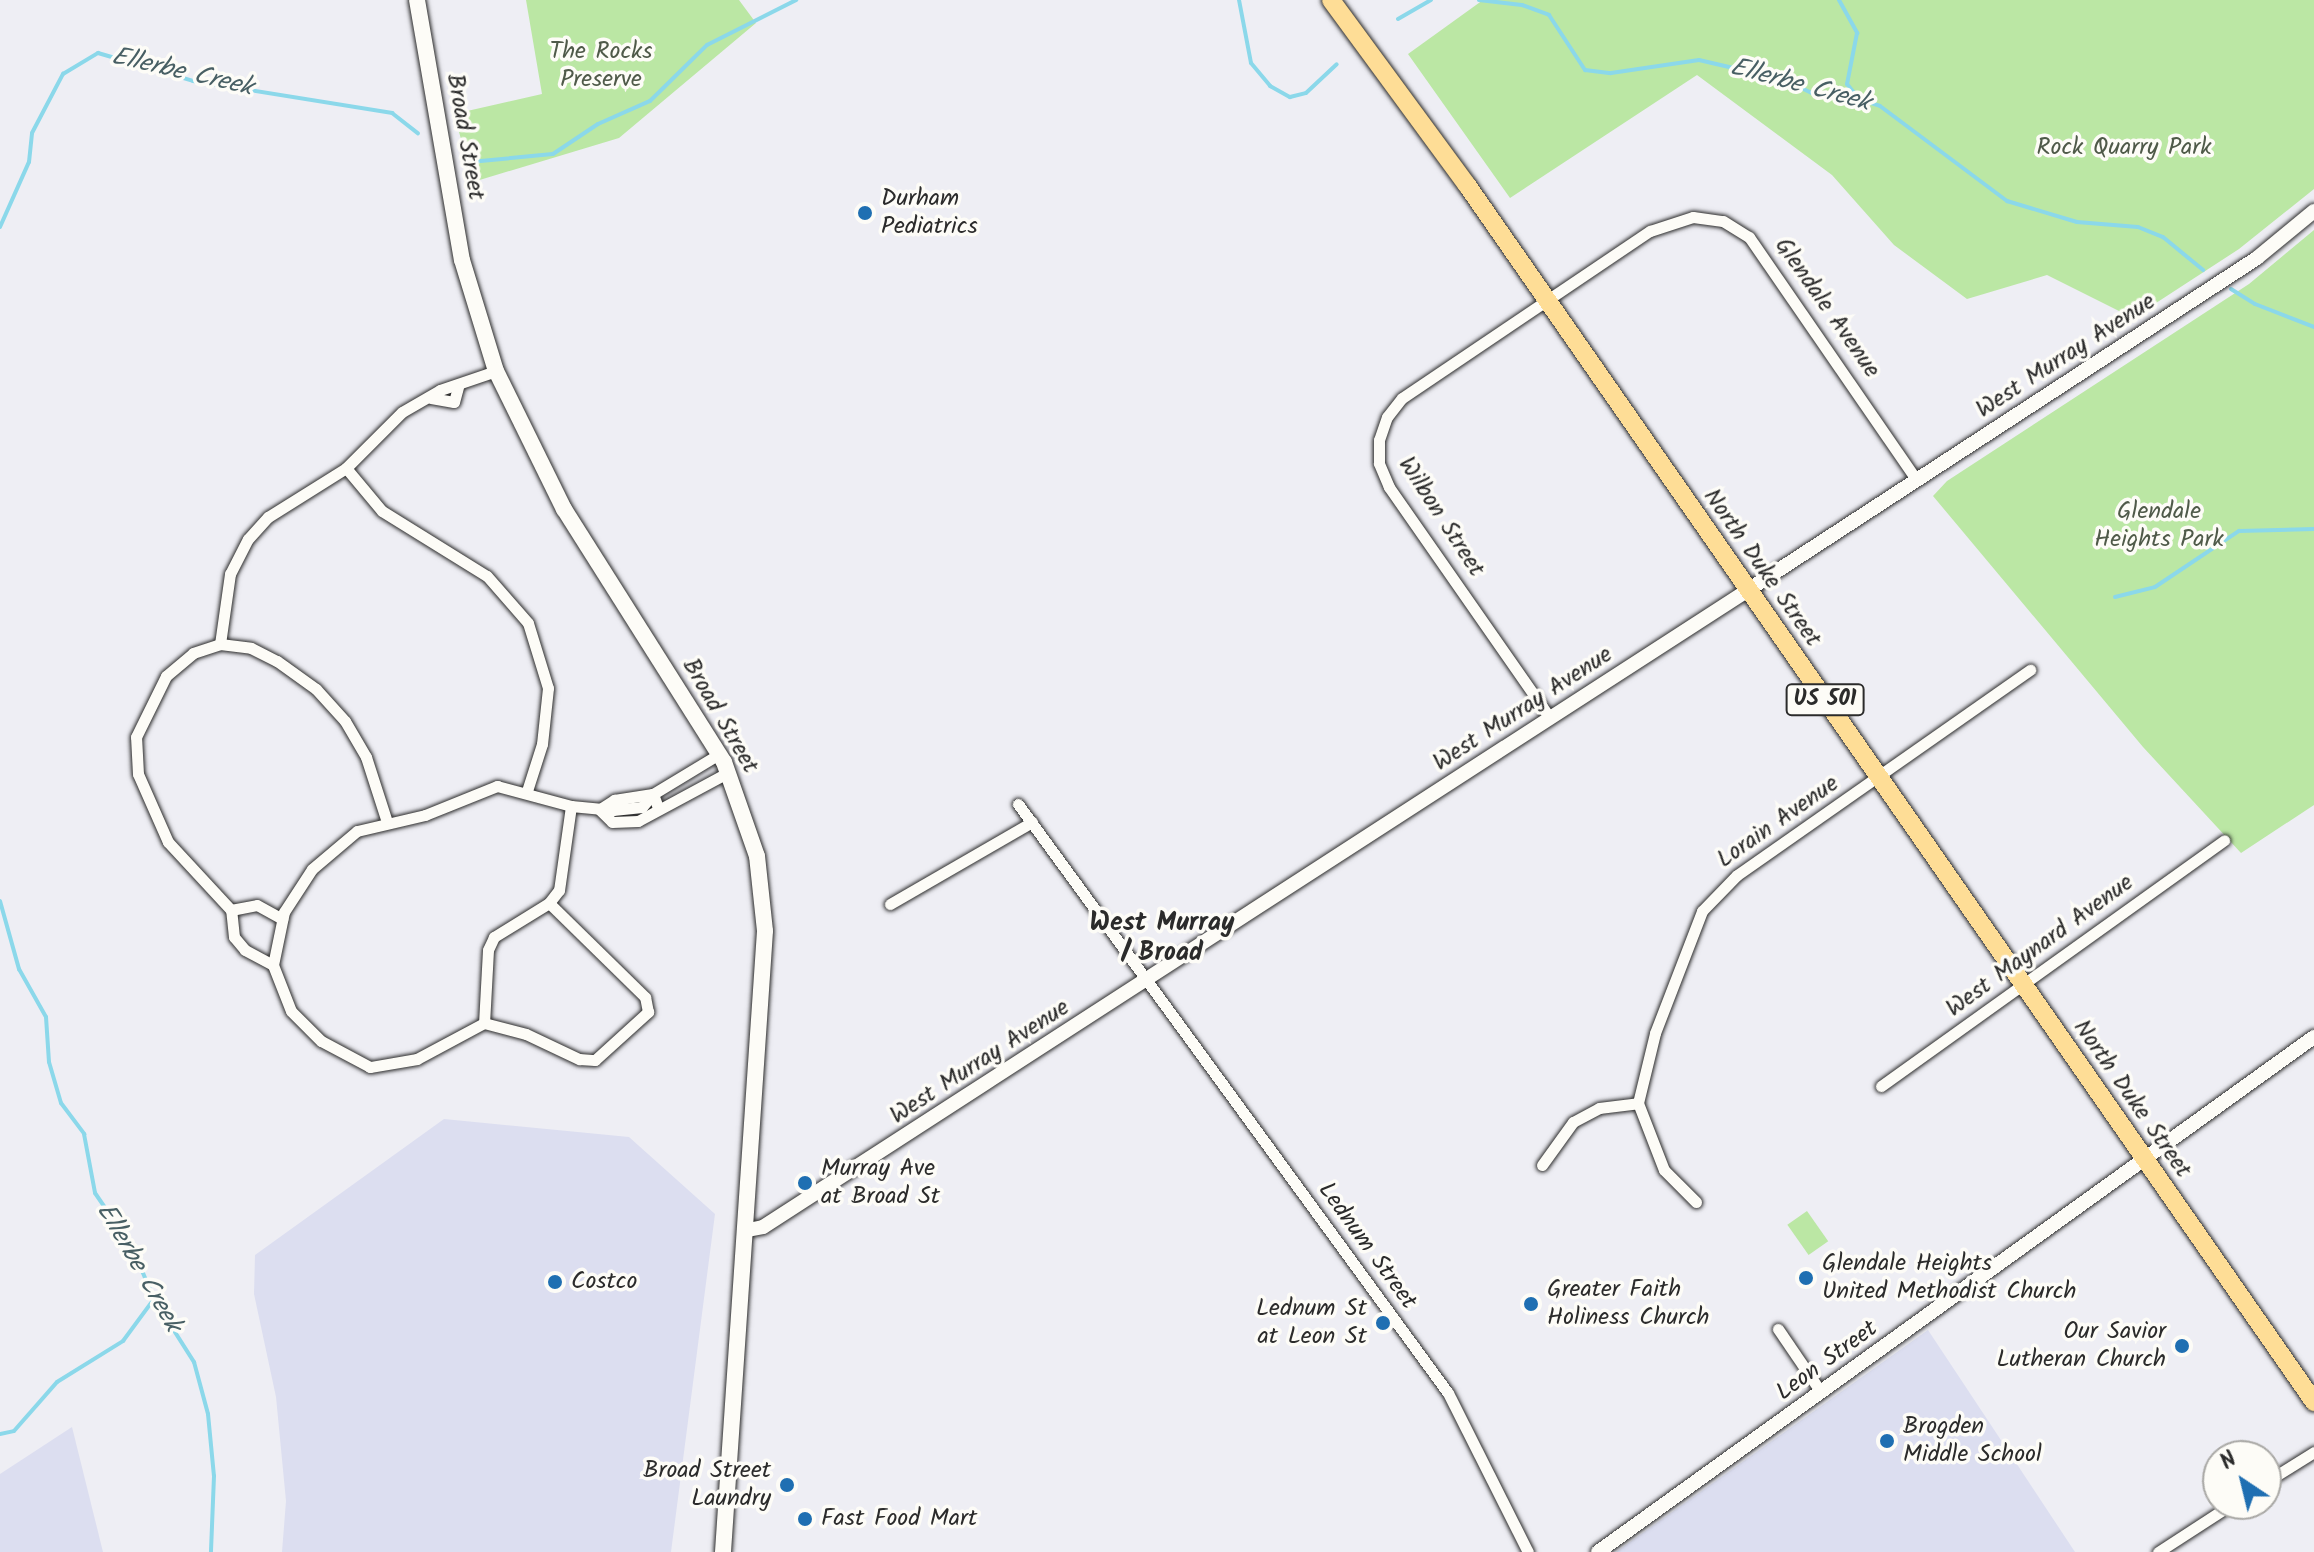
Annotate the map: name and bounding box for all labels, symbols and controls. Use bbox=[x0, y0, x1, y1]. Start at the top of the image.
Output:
park label: The Rocks Preserve bbox=[549, 38, 653, 94]
water label: Ellerbe Creek bbox=[108, 42, 256, 104]
water label: Ellerbe Creek bbox=[1727, 52, 1873, 120]
street label: Broad Street bbox=[440, 72, 490, 202]
park label: Rock Quarry Park bbox=[2037, 134, 2211, 162]
place label: Durham Pediatrics bbox=[881, 185, 978, 241]
marker: Durham Pediatrics bbox=[856, 204, 874, 222]
street label: Glendale Avenue bbox=[1768, 232, 1886, 384]
street label: West Murray Avenue bbox=[1971, 287, 2161, 425]
street label: Wilbon Street bbox=[1392, 452, 1490, 582]
street label: North Duke Street bbox=[1697, 483, 1827, 653]
park label: Glendale Heights Park bbox=[2094, 498, 2224, 554]
street label: West Murray Avenue bbox=[1428, 640, 1618, 778]
street label: Broad Street bbox=[676, 653, 764, 779]
road number: US 501 bbox=[1785, 682, 1865, 718]
street label: Lorain Avenue bbox=[1712, 769, 1844, 875]
street label: West Maynard Avenue bbox=[1941, 868, 2139, 1024]
district label: West Murray / Broad bbox=[1090, 908, 1234, 970]
street label: West Murray Avenue bbox=[885, 993, 1075, 1131]
street label: North Duke Street bbox=[2067, 1014, 2197, 1184]
place label: Murray Ave at Broad St bbox=[821, 1155, 940, 1211]
marker: Murray Ave at Broad St bbox=[796, 1174, 814, 1192]
street label: Lednum Street bbox=[1311, 1177, 1423, 1315]
water label: Ellerbe Creek bbox=[89, 1198, 187, 1338]
place label: Glendale Heights United Methodist Church bbox=[1822, 1250, 2076, 1306]
place label: Costco bbox=[571, 1268, 637, 1296]
marker: Glendale Heights United Methodist Church bbox=[1797, 1269, 1815, 1287]
marker: Costco bbox=[546, 1273, 564, 1291]
place label: Greater Faith Holiness Church bbox=[1547, 1276, 1709, 1332]
place label: Lednum St at Leon St bbox=[1256, 1295, 1367, 1351]
marker: Greater Faith Holiness Church bbox=[1522, 1295, 1540, 1313]
marker: Lednum St at Leon St bbox=[1374, 1314, 1392, 1332]
street label: Leon Street bbox=[1771, 1315, 1883, 1407]
place label: Our Savior Lutheran Church bbox=[1997, 1318, 2166, 1374]
marker: Our Savior Lutheran Church bbox=[2173, 1337, 2191, 1355]
place label: Brogden Middle School bbox=[1903, 1413, 2042, 1469]
marker: Brogden Middle School bbox=[1878, 1432, 1896, 1450]
north arrow bbox=[2202, 1440, 2282, 1520]
text: N bbox=[2213, 1443, 2245, 1480]
place label: Broad Street Laundry bbox=[643, 1457, 771, 1513]
marker: Broad Street Laundry bbox=[778, 1476, 796, 1494]
place label: Fast Food Mart bbox=[821, 1505, 977, 1533]
marker: Fast Food Mart bbox=[796, 1510, 814, 1528]

